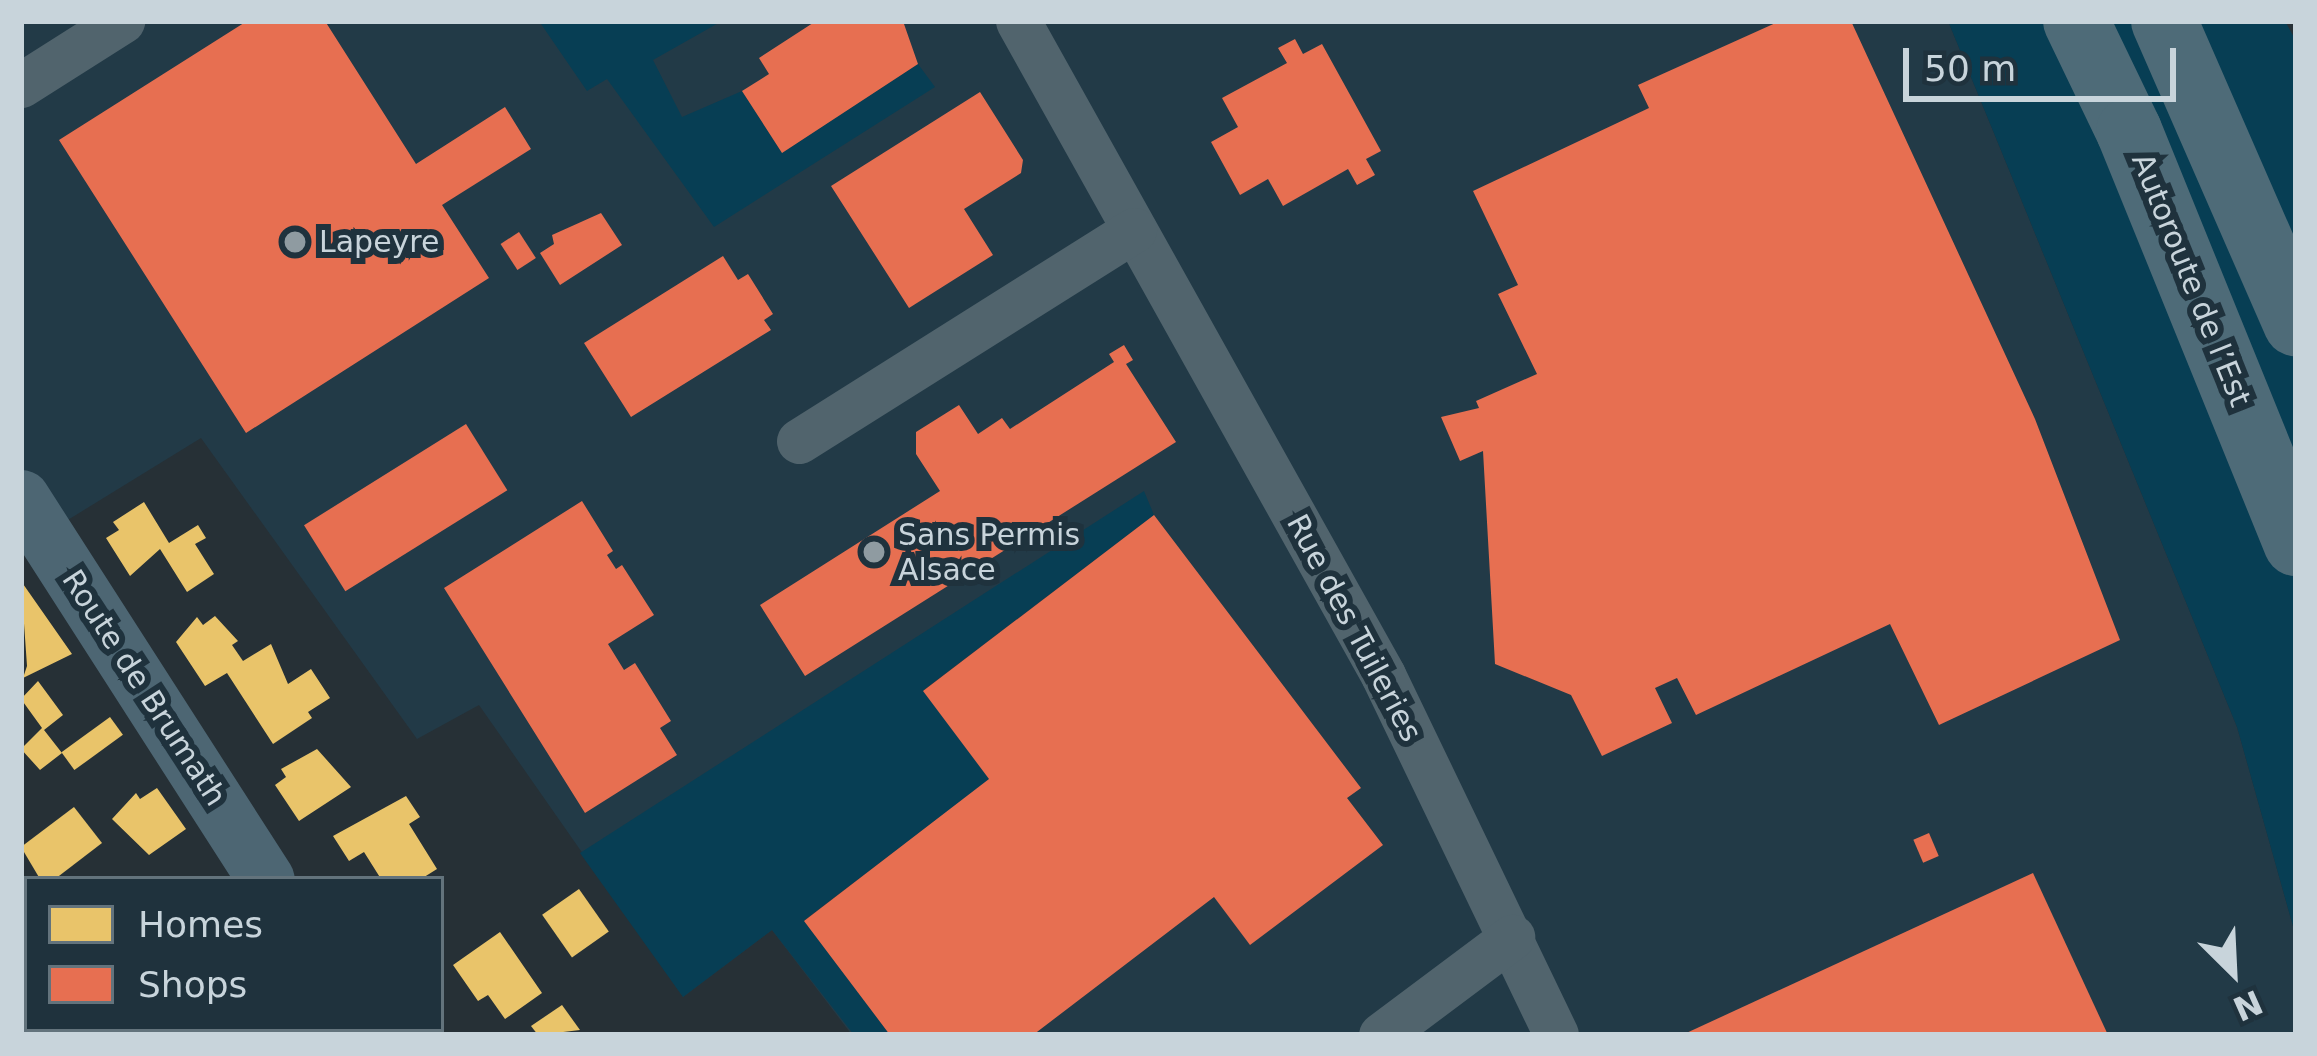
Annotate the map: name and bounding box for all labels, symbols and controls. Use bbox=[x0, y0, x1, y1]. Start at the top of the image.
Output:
scale bar bbox=[1909, 24, 2182, 98]
text: 50 m bbox=[1924, 48, 2016, 89]
street label: Autoroute de l’Est bbox=[2124, 148, 2258, 412]
place label: Lapeyre bbox=[319, 224, 439, 260]
marker: Lapeyre bbox=[282, 229, 308, 255]
street label: Rue des Tuileries bbox=[1279, 508, 1429, 748]
place label: Sans Permis Alsace bbox=[898, 517, 1080, 588]
marker: Sans Permis Alsace bbox=[861, 539, 887, 565]
street label: Route de Brumath bbox=[54, 563, 234, 813]
legend bbox=[24, 876, 444, 1032]
text: Homes bbox=[138, 904, 263, 945]
north arrow bbox=[2173, 912, 2293, 1032]
text: Shops bbox=[138, 964, 247, 1005]
text: N bbox=[2227, 982, 2268, 1029]

